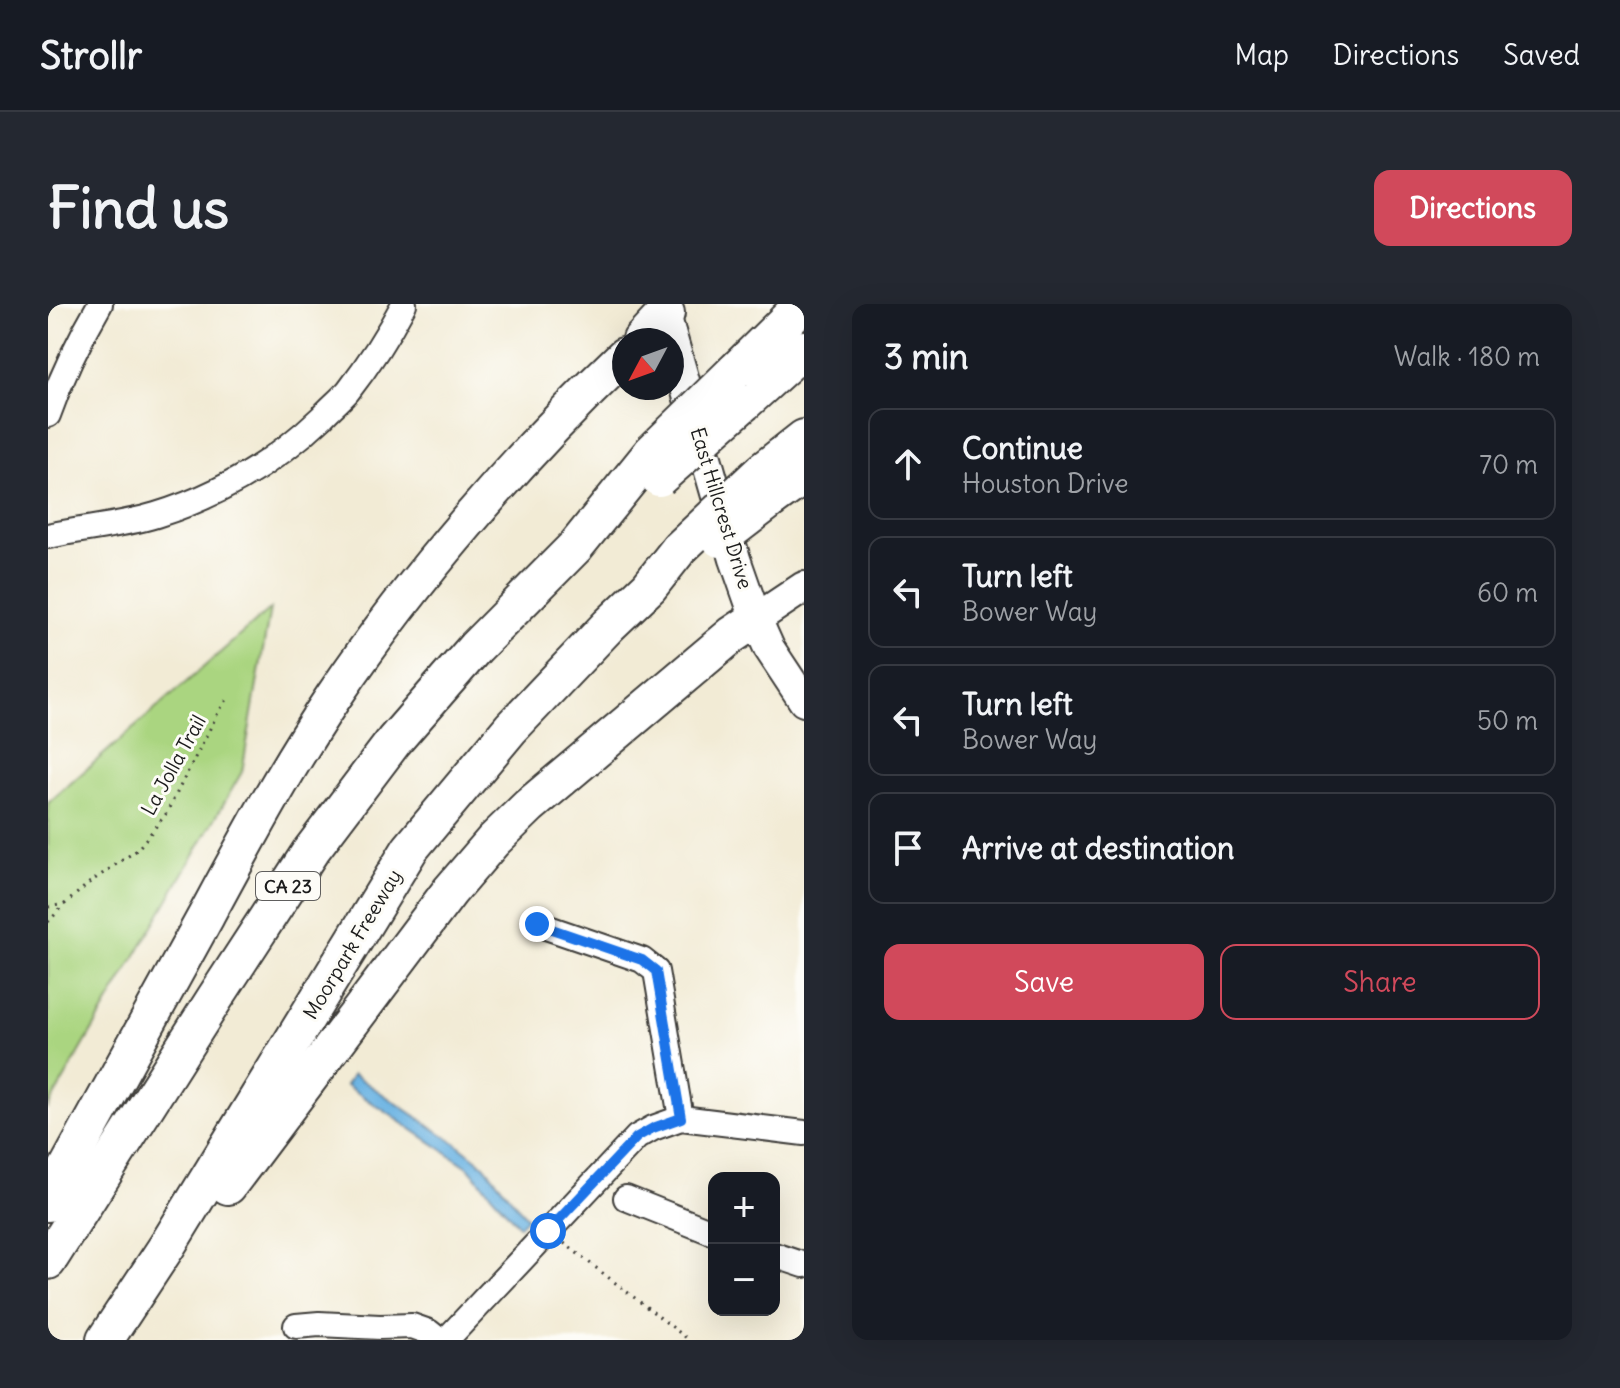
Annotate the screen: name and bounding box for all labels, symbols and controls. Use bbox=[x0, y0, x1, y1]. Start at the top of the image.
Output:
text: Strollr bbox=[40, 32, 142, 79]
text: Map bbox=[1234, 37, 1289, 73]
text: Directions bbox=[1333, 37, 1459, 73]
text: Saved bbox=[1503, 37, 1580, 73]
button: Directions bbox=[1374, 170, 1572, 246]
text: Find us bbox=[48, 173, 229, 243]
north arrow bbox=[612, 328, 684, 400]
text: 3 min bbox=[884, 335, 969, 378]
text: Walk · 180 m bbox=[1394, 340, 1540, 373]
street label: East Hillcrest Drive bbox=[686, 424, 758, 592]
text: Continue bbox=[962, 429, 1083, 467]
icon: ahead bbox=[886, 442, 930, 486]
text: 70 m bbox=[1479, 448, 1538, 481]
text: Houston Drive bbox=[962, 467, 1128, 500]
text: Turn left bbox=[962, 557, 1073, 595]
icon: left bbox=[886, 570, 930, 614]
text: 60 m bbox=[1477, 576, 1538, 609]
text: Bower Way bbox=[962, 595, 1097, 628]
text: Turn left bbox=[962, 685, 1073, 723]
icon: left bbox=[886, 698, 930, 742]
text: 50 m bbox=[1477, 704, 1538, 737]
street label: La Jolla Trail bbox=[135, 710, 211, 820]
text: Bower Way bbox=[962, 723, 1097, 756]
icon: arrive bbox=[886, 826, 930, 870]
text: Arrive at destination bbox=[962, 829, 1234, 867]
street label: Moorpark Freeway bbox=[297, 864, 407, 1024]
road number: CA 23 bbox=[256, 872, 320, 900]
route end bbox=[519, 906, 555, 942]
button: Save bbox=[884, 944, 1204, 1020]
button: Share bbox=[1220, 944, 1540, 1020]
map controls bbox=[708, 1172, 780, 1316]
button: + bbox=[708, 1172, 780, 1244]
route start bbox=[530, 1213, 566, 1249]
button: − bbox=[708, 1244, 780, 1316]

